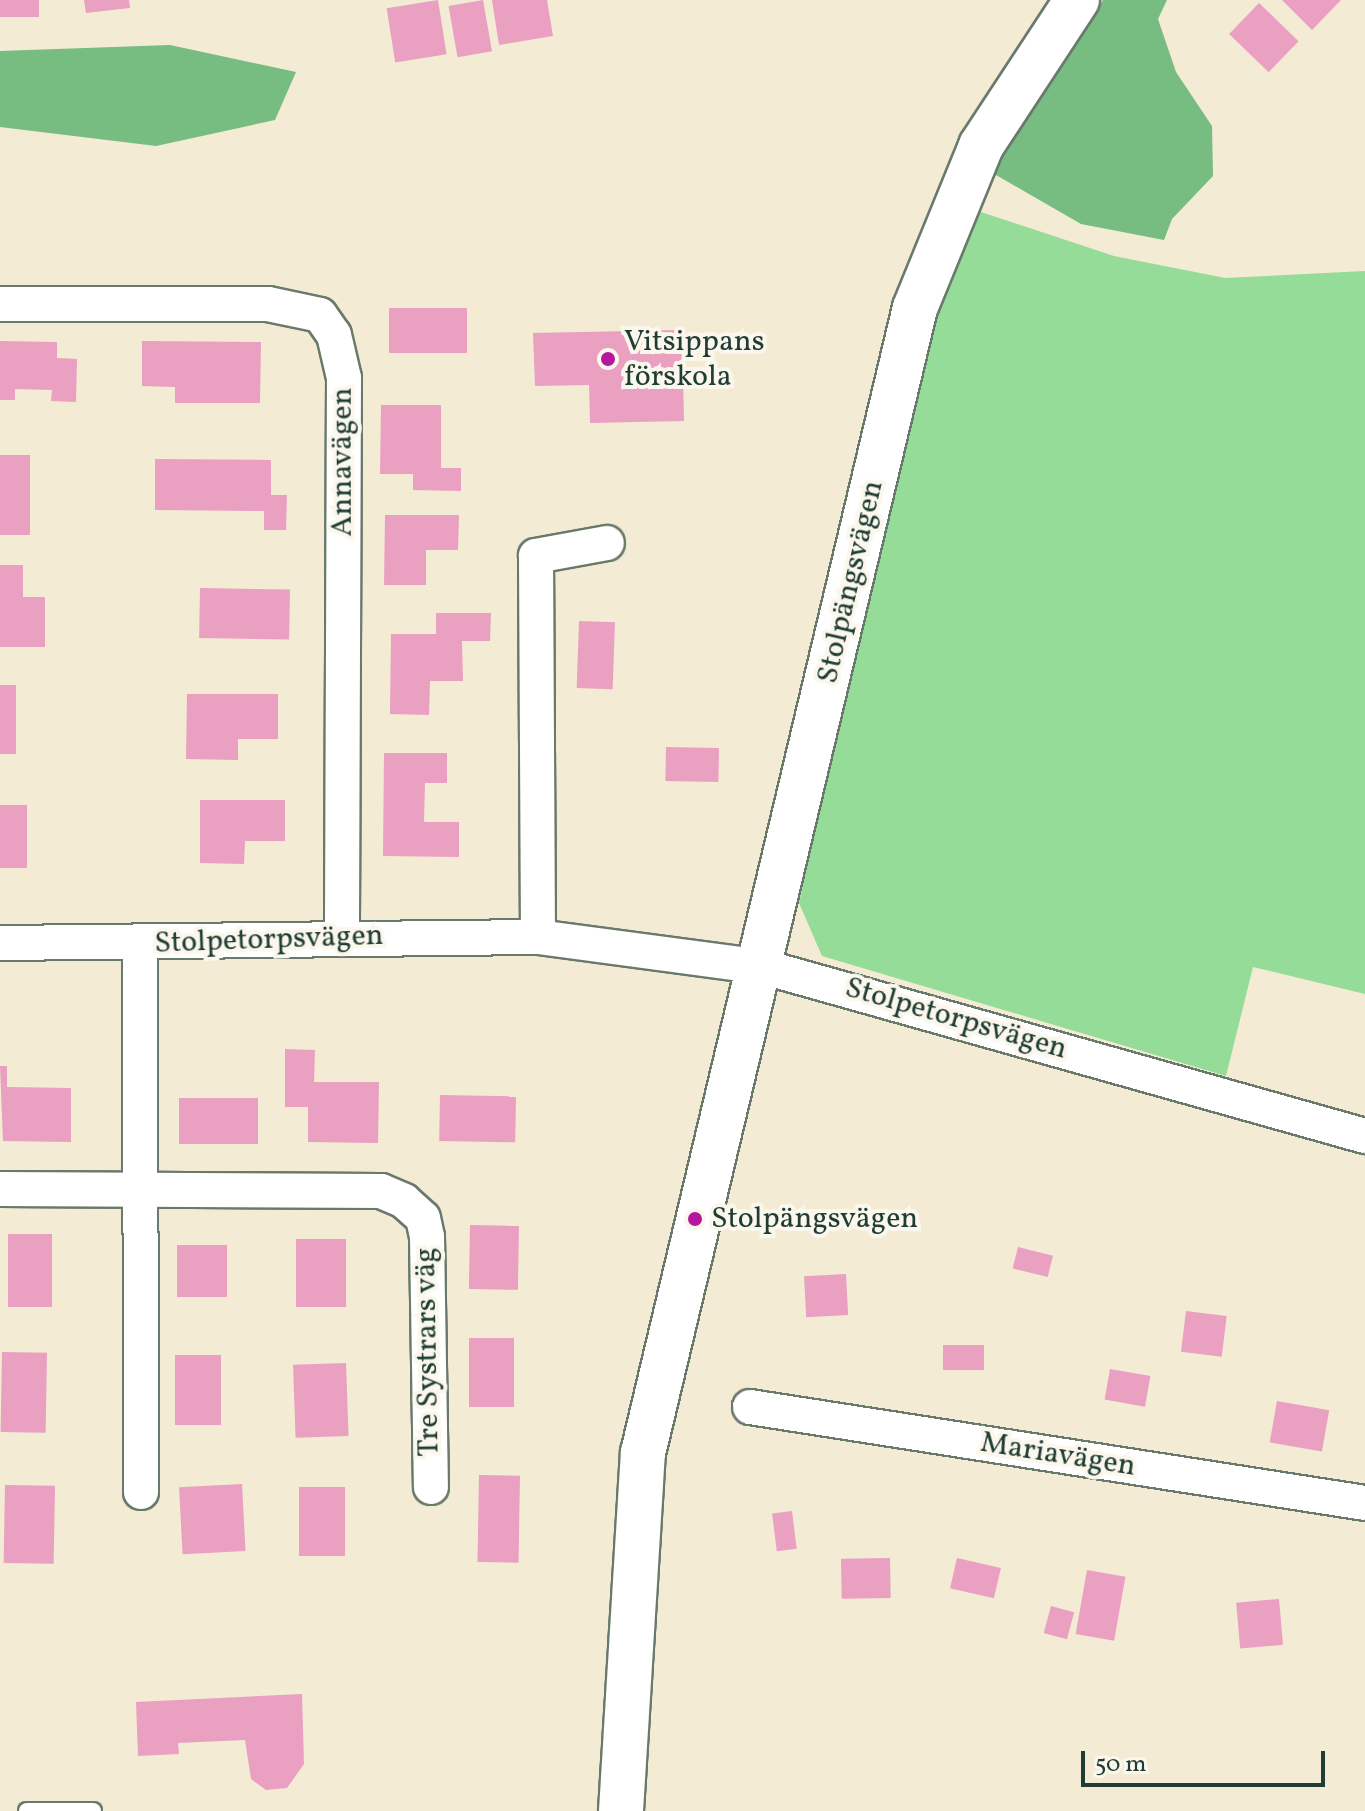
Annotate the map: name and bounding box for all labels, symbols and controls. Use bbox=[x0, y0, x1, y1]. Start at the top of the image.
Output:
place label: Vitsippans förskola bbox=[624, 324, 765, 394]
marker: Vitsippans förskola bbox=[599, 350, 617, 368]
street label: Annavägen bbox=[325, 387, 361, 537]
street label: Stolpängsvägen bbox=[810, 477, 892, 687]
street label: Stolpetorpsvägen bbox=[154, 918, 384, 962]
street label: Stolpetorpsvägen bbox=[841, 970, 1071, 1068]
place label: Stolpängsvägen bbox=[711, 1201, 918, 1237]
marker: Stolpängsvägen bbox=[686, 1210, 704, 1228]
street label: Tre Systrars väg bbox=[408, 1247, 448, 1457]
street label: Mariavägen bbox=[978, 1425, 1138, 1485]
scale bar bbox=[1085, 1735, 1329, 1785]
text: 50 m bbox=[1095, 1748, 1147, 1782]

